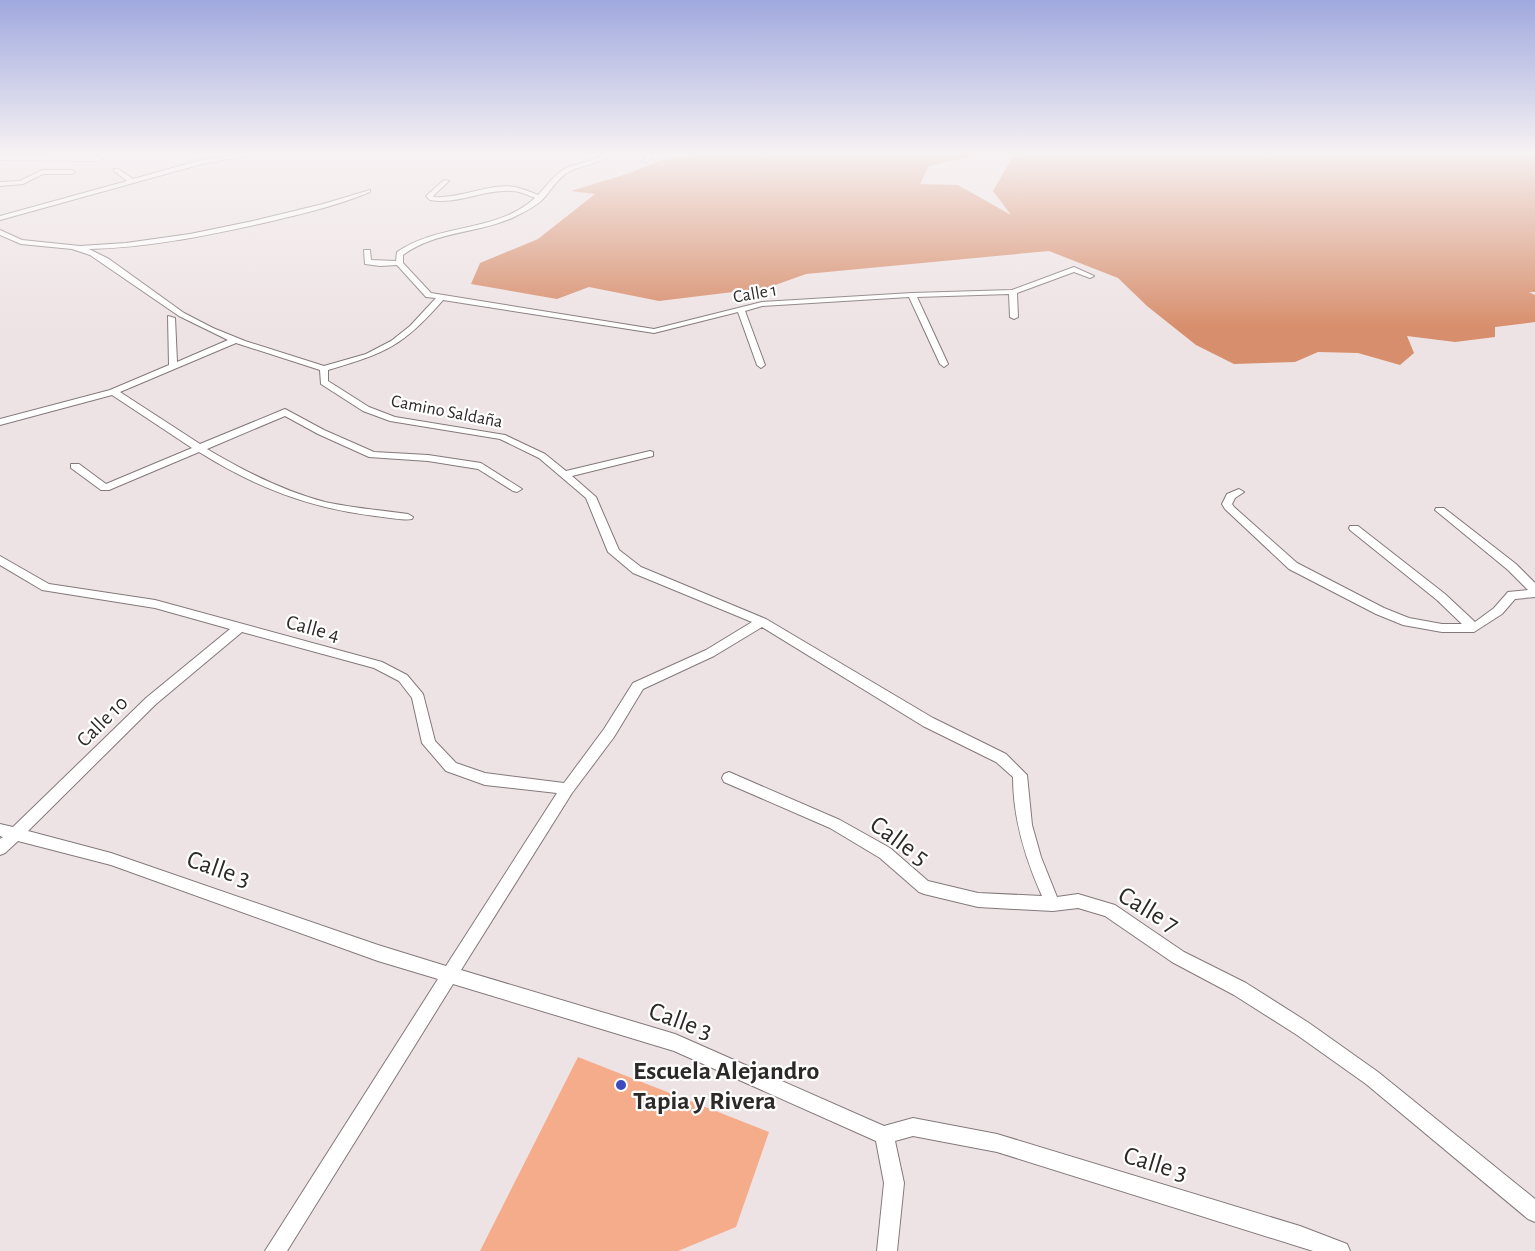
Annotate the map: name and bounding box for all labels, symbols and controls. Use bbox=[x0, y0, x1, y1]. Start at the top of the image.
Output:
street label: Calle 1 bbox=[732, 281, 778, 307]
street label: Camino Saldaña bbox=[389, 392, 504, 432]
street label: Calle 4 bbox=[284, 611, 342, 646]
street label: Calle 10 bbox=[73, 692, 132, 751]
street label: Calle 5 bbox=[865, 811, 934, 871]
street label: Calle 3 bbox=[184, 846, 254, 892]
street label: Calle 7 bbox=[1114, 882, 1183, 938]
street label: Calle 3 bbox=[645, 998, 716, 1044]
place label: Escuela Alejandro Tapia y Rivera bbox=[633, 1058, 819, 1114]
marker: Escuela Alejandro Tapia y Rivera bbox=[614, 1078, 628, 1092]
street label: Calle 3 bbox=[1121, 1142, 1191, 1186]

